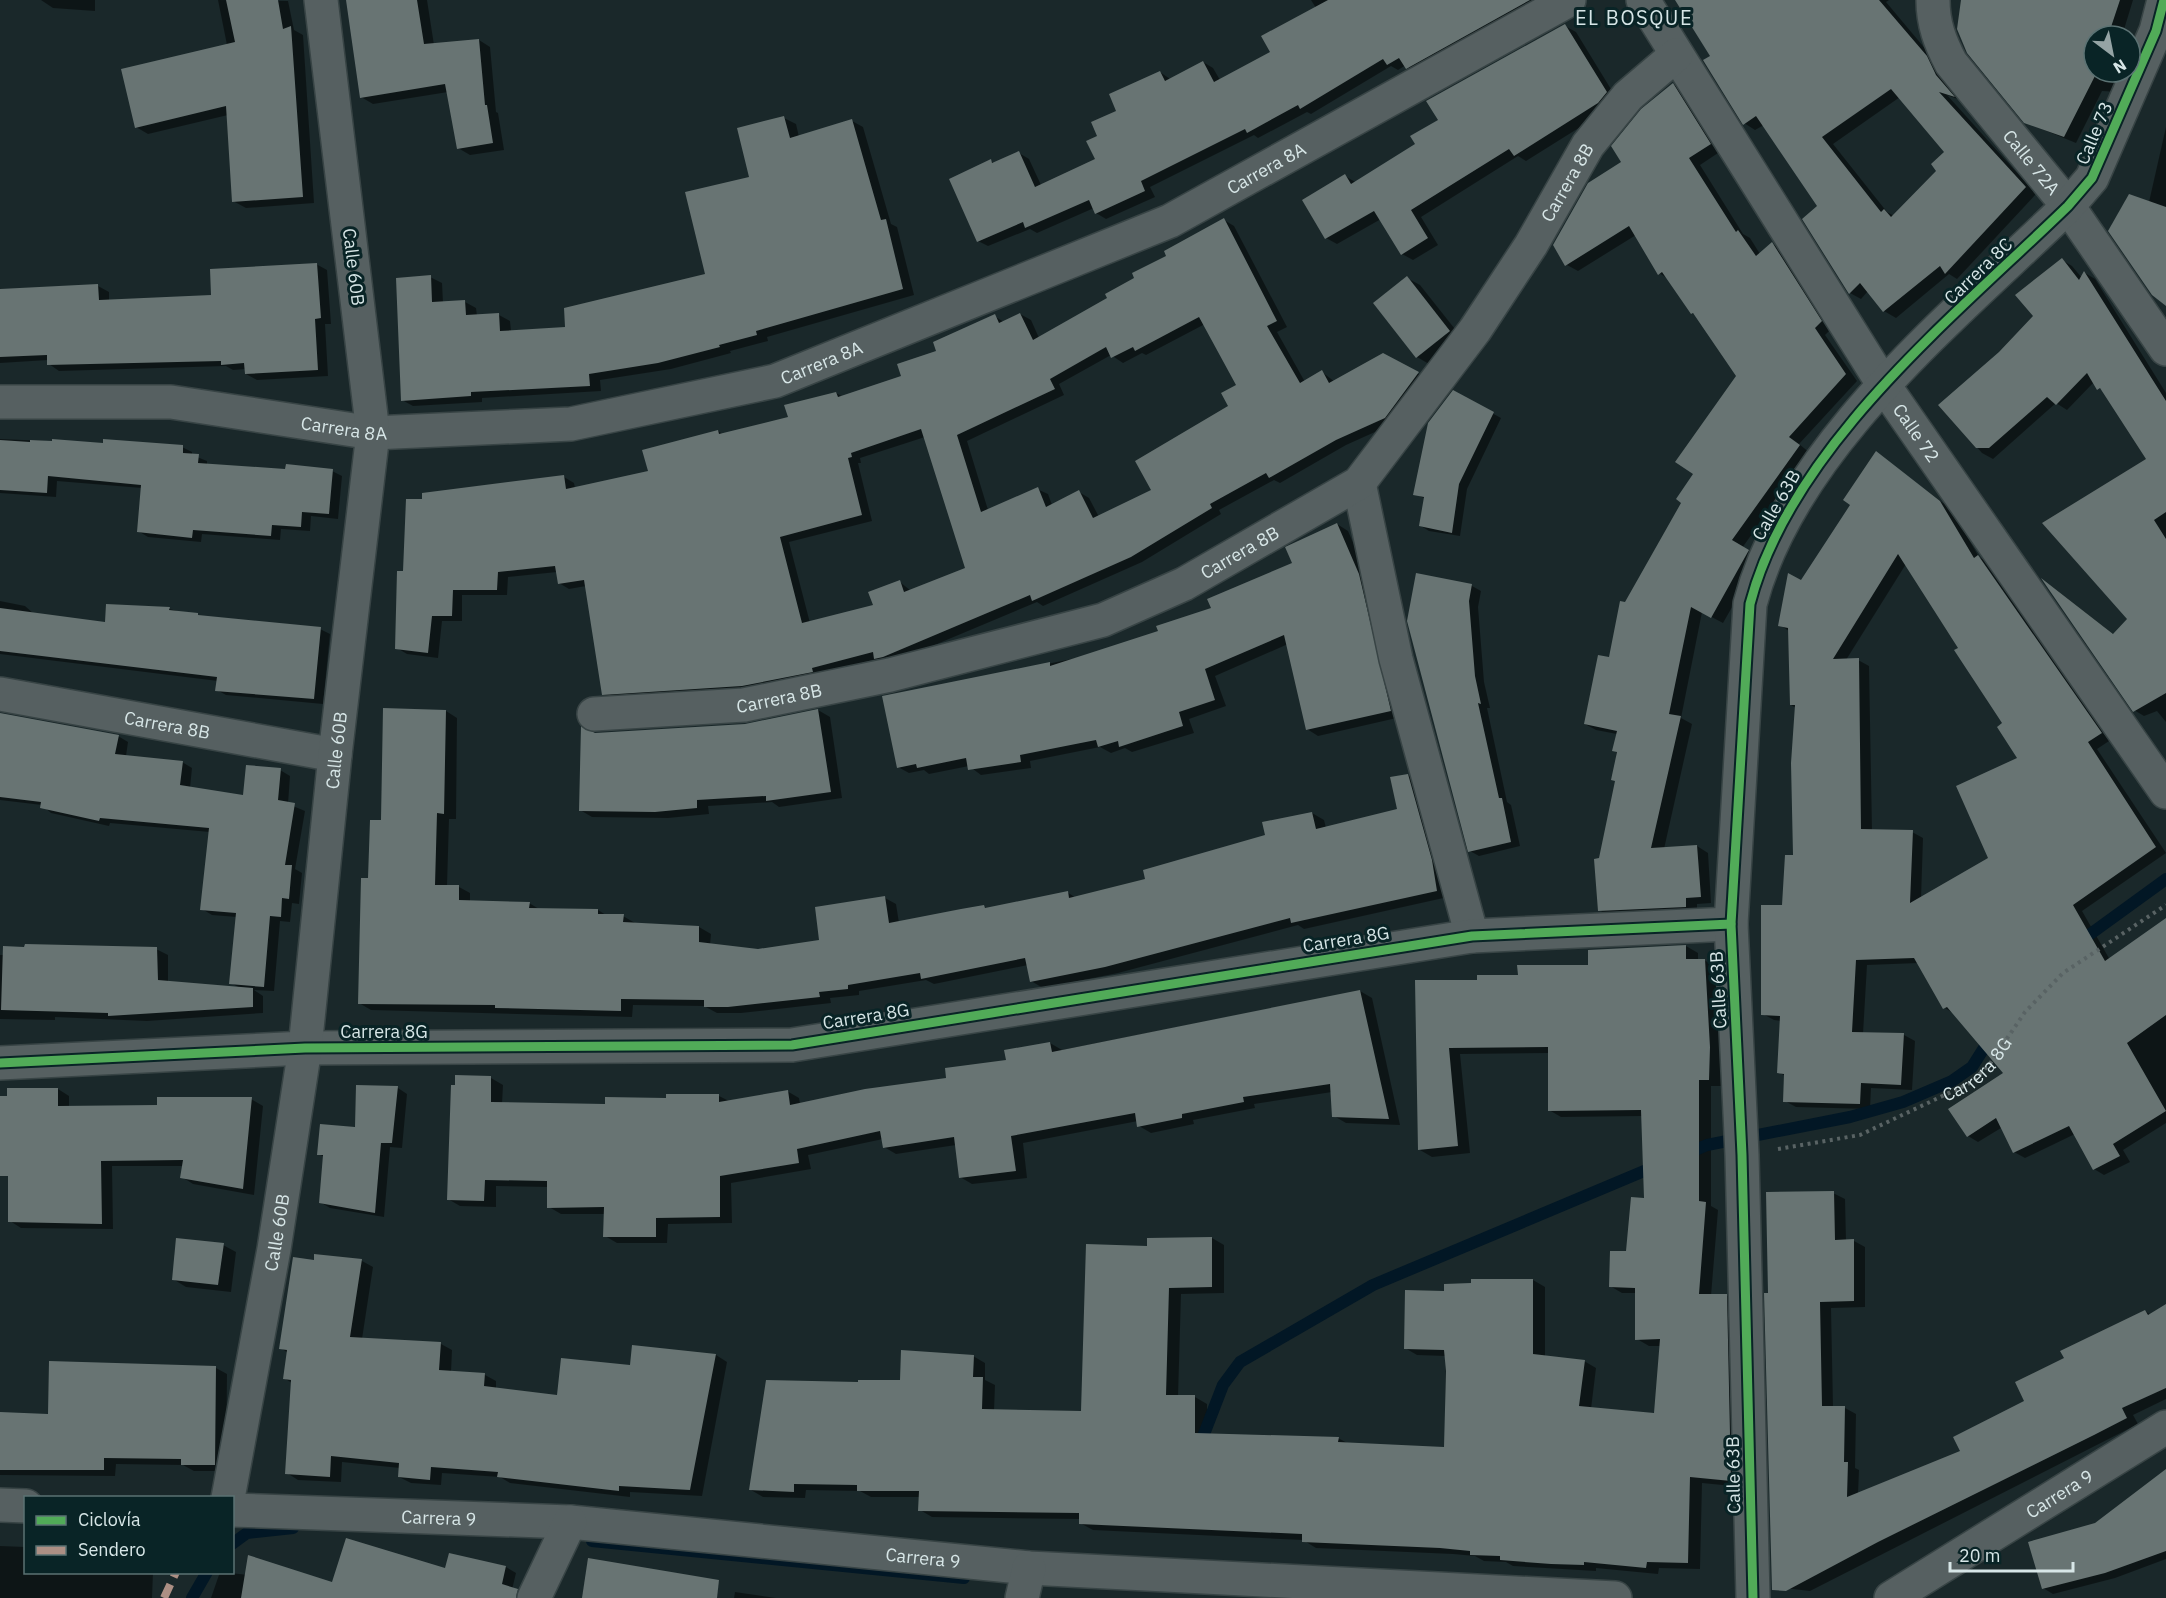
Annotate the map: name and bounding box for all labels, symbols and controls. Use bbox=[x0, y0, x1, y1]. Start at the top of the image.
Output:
district label: EL BOSQUE bbox=[1575, 4, 1693, 31]
north arrow bbox=[2082, 24, 2142, 84]
text: N bbox=[2110, 55, 2130, 78]
street label: Calle 73 bbox=[2070, 98, 2118, 168]
street label: Calle 72A bbox=[1998, 124, 2066, 200]
street label: Carrera 8A bbox=[1223, 137, 1310, 199]
street label: Carrera 8B bbox=[1535, 139, 1598, 226]
street label: Calle 60B bbox=[338, 227, 370, 307]
street label: Carrera 8C bbox=[1939, 233, 2017, 309]
street label: Carrera 8A bbox=[777, 335, 866, 389]
street label: Calle 72 bbox=[1888, 399, 1945, 466]
street label: Carrera 8A bbox=[299, 411, 388, 445]
street label: Calle 63B bbox=[1747, 465, 1805, 545]
street label: Carrera 8B bbox=[1196, 520, 1283, 584]
street label: Carrera 8B bbox=[736, 678, 824, 717]
street label: Carrera 8B bbox=[122, 705, 212, 744]
street label: Calle 60B bbox=[320, 710, 352, 790]
street label: Carrera 8G bbox=[1301, 921, 1391, 957]
street label: Calle 63B bbox=[1704, 950, 1732, 1030]
street label: Carrera 8G bbox=[821, 998, 911, 1034]
street label: Carrera 8G bbox=[340, 1020, 428, 1043]
street label: Carrera 8G bbox=[1938, 1032, 2016, 1106]
street label: Calle 60B bbox=[259, 1192, 294, 1273]
street label: Calle 63B bbox=[1721, 1436, 1745, 1514]
street label: Carrera 9 bbox=[2021, 1464, 2097, 1523]
legend bbox=[24, 1496, 234, 1574]
street label: Carrera 9 bbox=[401, 1505, 477, 1530]
text: Ciclovía bbox=[78, 1508, 141, 1531]
scale bar bbox=[1950, 1535, 2073, 1573]
text: Sendero bbox=[78, 1538, 145, 1561]
street label: Carrera 9 bbox=[885, 1542, 962, 1573]
text: 20 m bbox=[1959, 1544, 2001, 1567]

